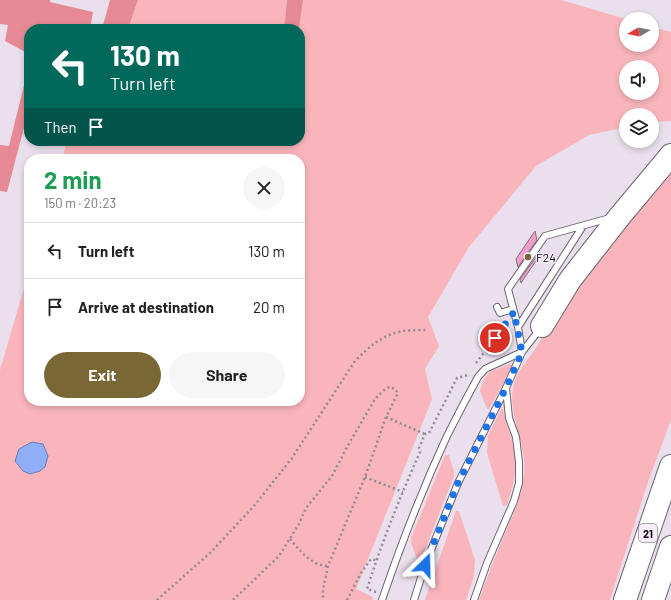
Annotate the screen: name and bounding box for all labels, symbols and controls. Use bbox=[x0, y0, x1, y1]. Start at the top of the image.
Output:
north arrow bbox=[619, 12, 659, 52]
map controls bbox=[619, 12, 659, 148]
text: 130 m bbox=[110, 38, 180, 72]
icon: left bbox=[44, 40, 96, 92]
button: sound bbox=[619, 60, 659, 100]
text: Turn left bbox=[110, 72, 176, 94]
button: layers bbox=[619, 108, 659, 148]
icon: arrive bbox=[85, 116, 107, 138]
text: Then bbox=[44, 118, 77, 136]
text: 2 min bbox=[44, 165, 102, 194]
button: close bbox=[243, 167, 285, 209]
text: 150 m · 20:23 bbox=[44, 195, 116, 211]
icon: left bbox=[44, 240, 66, 262]
text: Turn left bbox=[78, 242, 134, 260]
text: 130 m bbox=[248, 242, 285, 260]
place label: F24 bbox=[536, 250, 556, 264]
marker: F24 bbox=[523, 252, 533, 262]
icon: arrive bbox=[44, 296, 66, 318]
text: Arrive at destination bbox=[78, 298, 214, 316]
text: 20 m bbox=[253, 298, 285, 316]
pin bbox=[478, 321, 512, 355]
icon: arrive bbox=[484, 327, 506, 349]
button: Exit bbox=[44, 352, 161, 398]
button: Share bbox=[169, 352, 285, 398]
road number: 21 bbox=[639, 524, 657, 542]
position arrow bbox=[404, 544, 446, 586]

